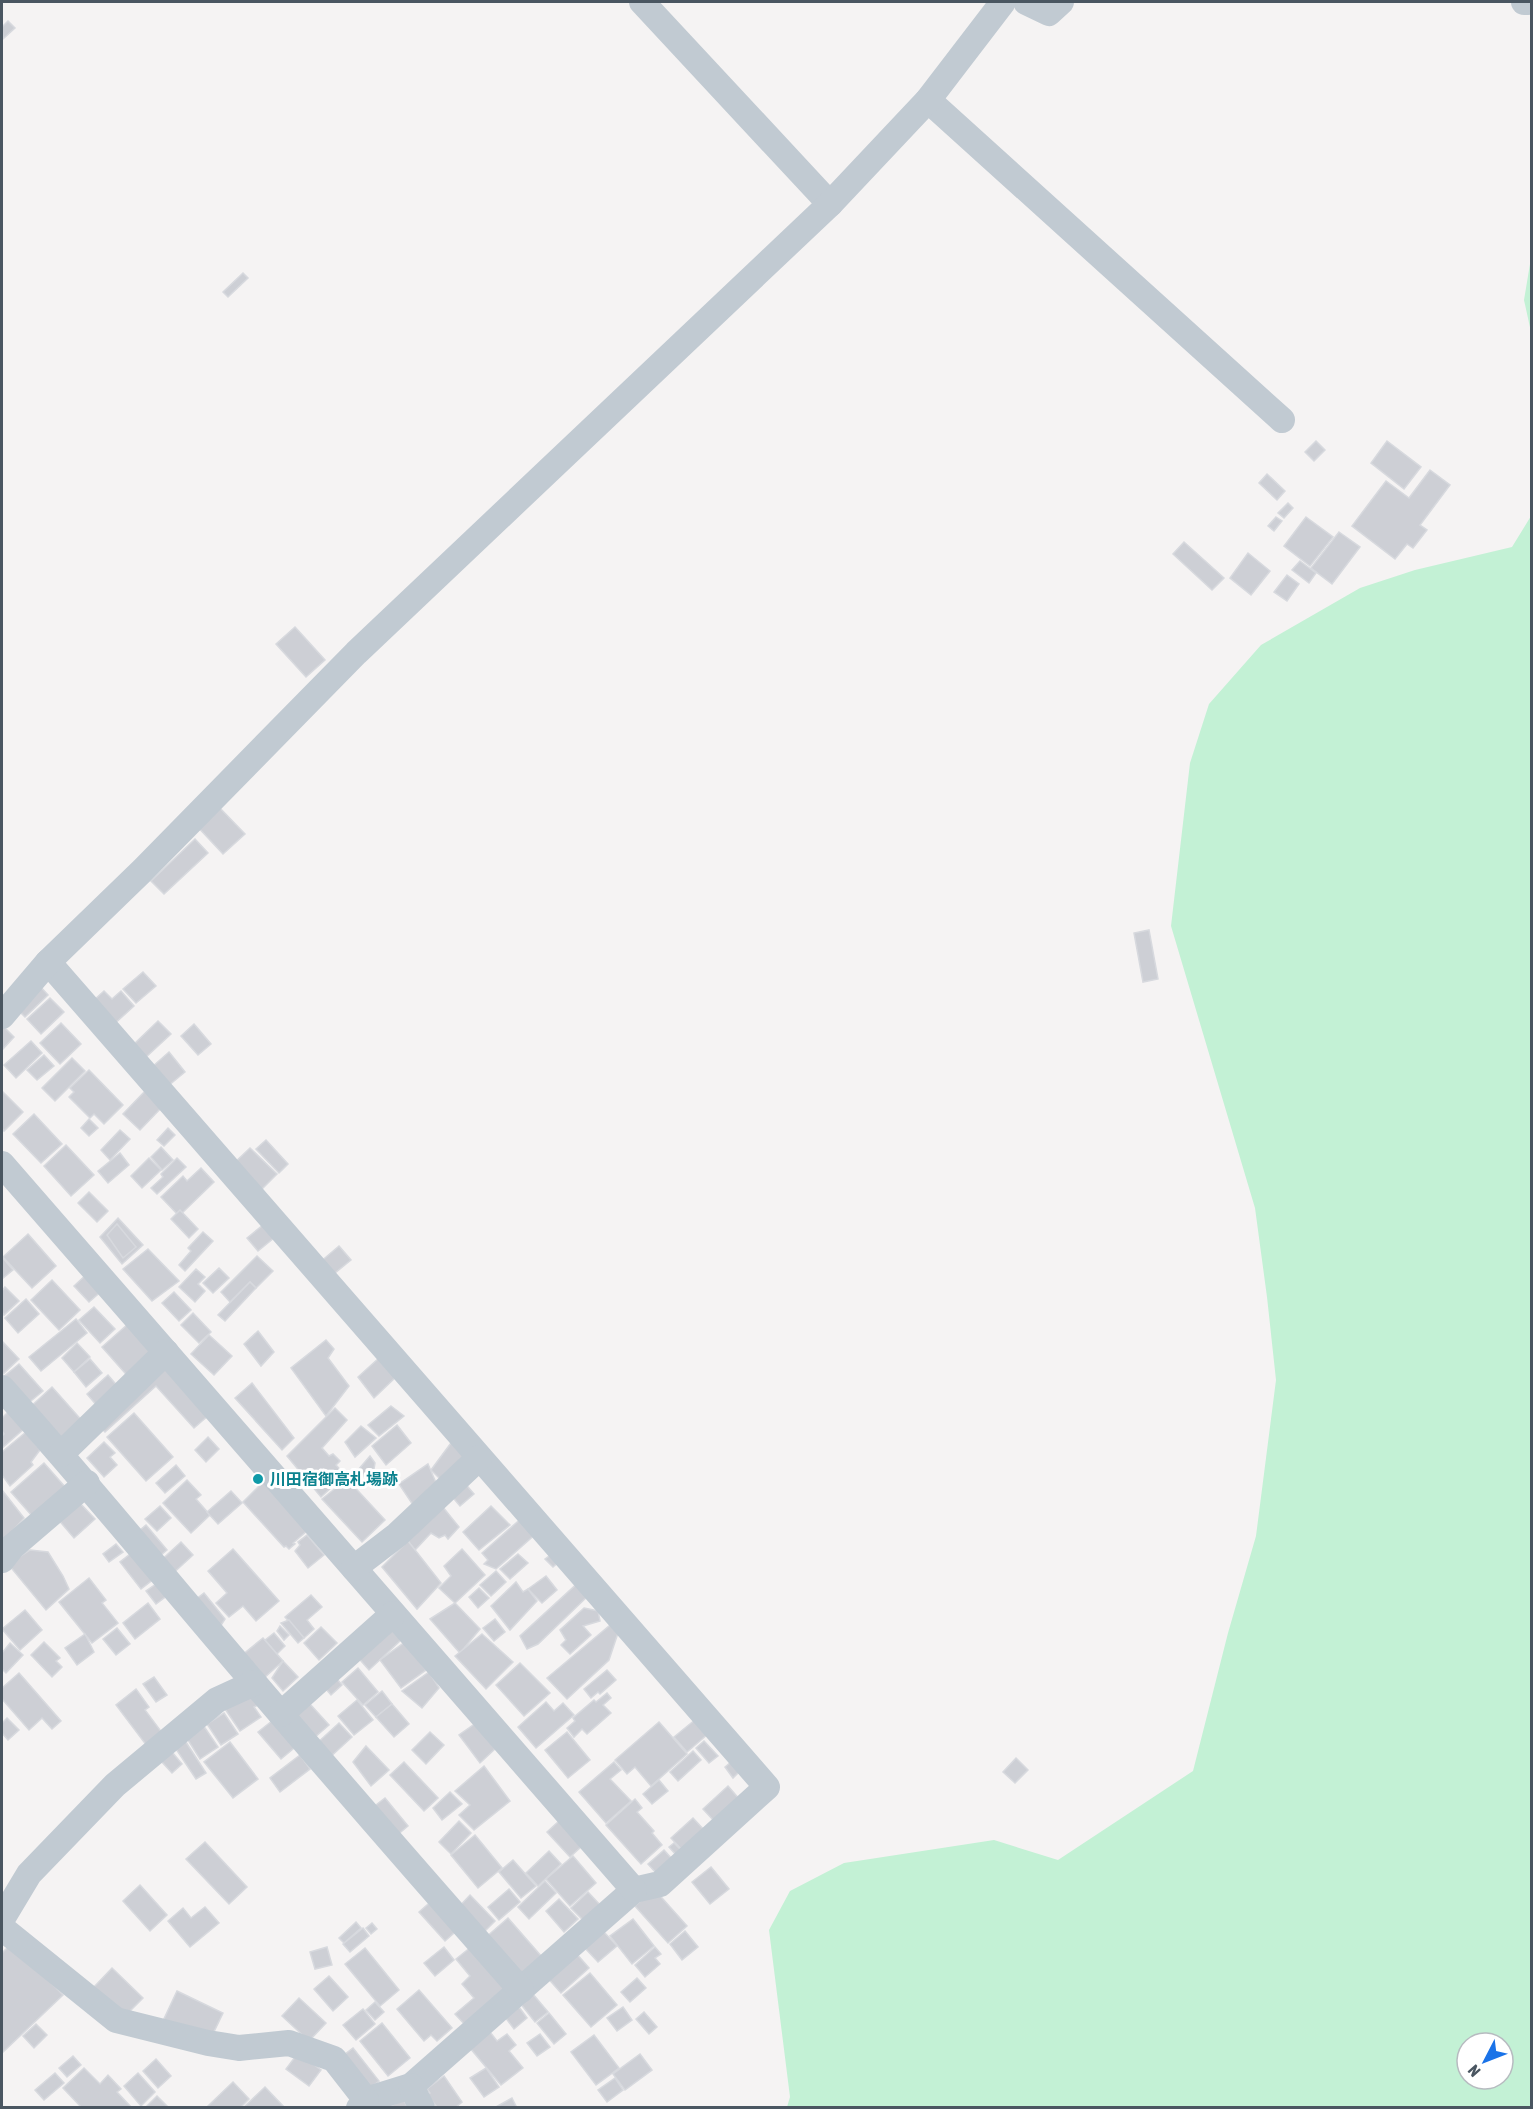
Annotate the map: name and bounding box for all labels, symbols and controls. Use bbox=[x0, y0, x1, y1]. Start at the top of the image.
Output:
place label: 川田宿御高札場跡 bbox=[270, 1470, 398, 1488]
marker: 川田宿御高札場跡 bbox=[251, 1472, 265, 1486]
north arrow bbox=[1455, 2031, 1515, 2091]
text: N bbox=[1464, 2062, 1484, 2081]

